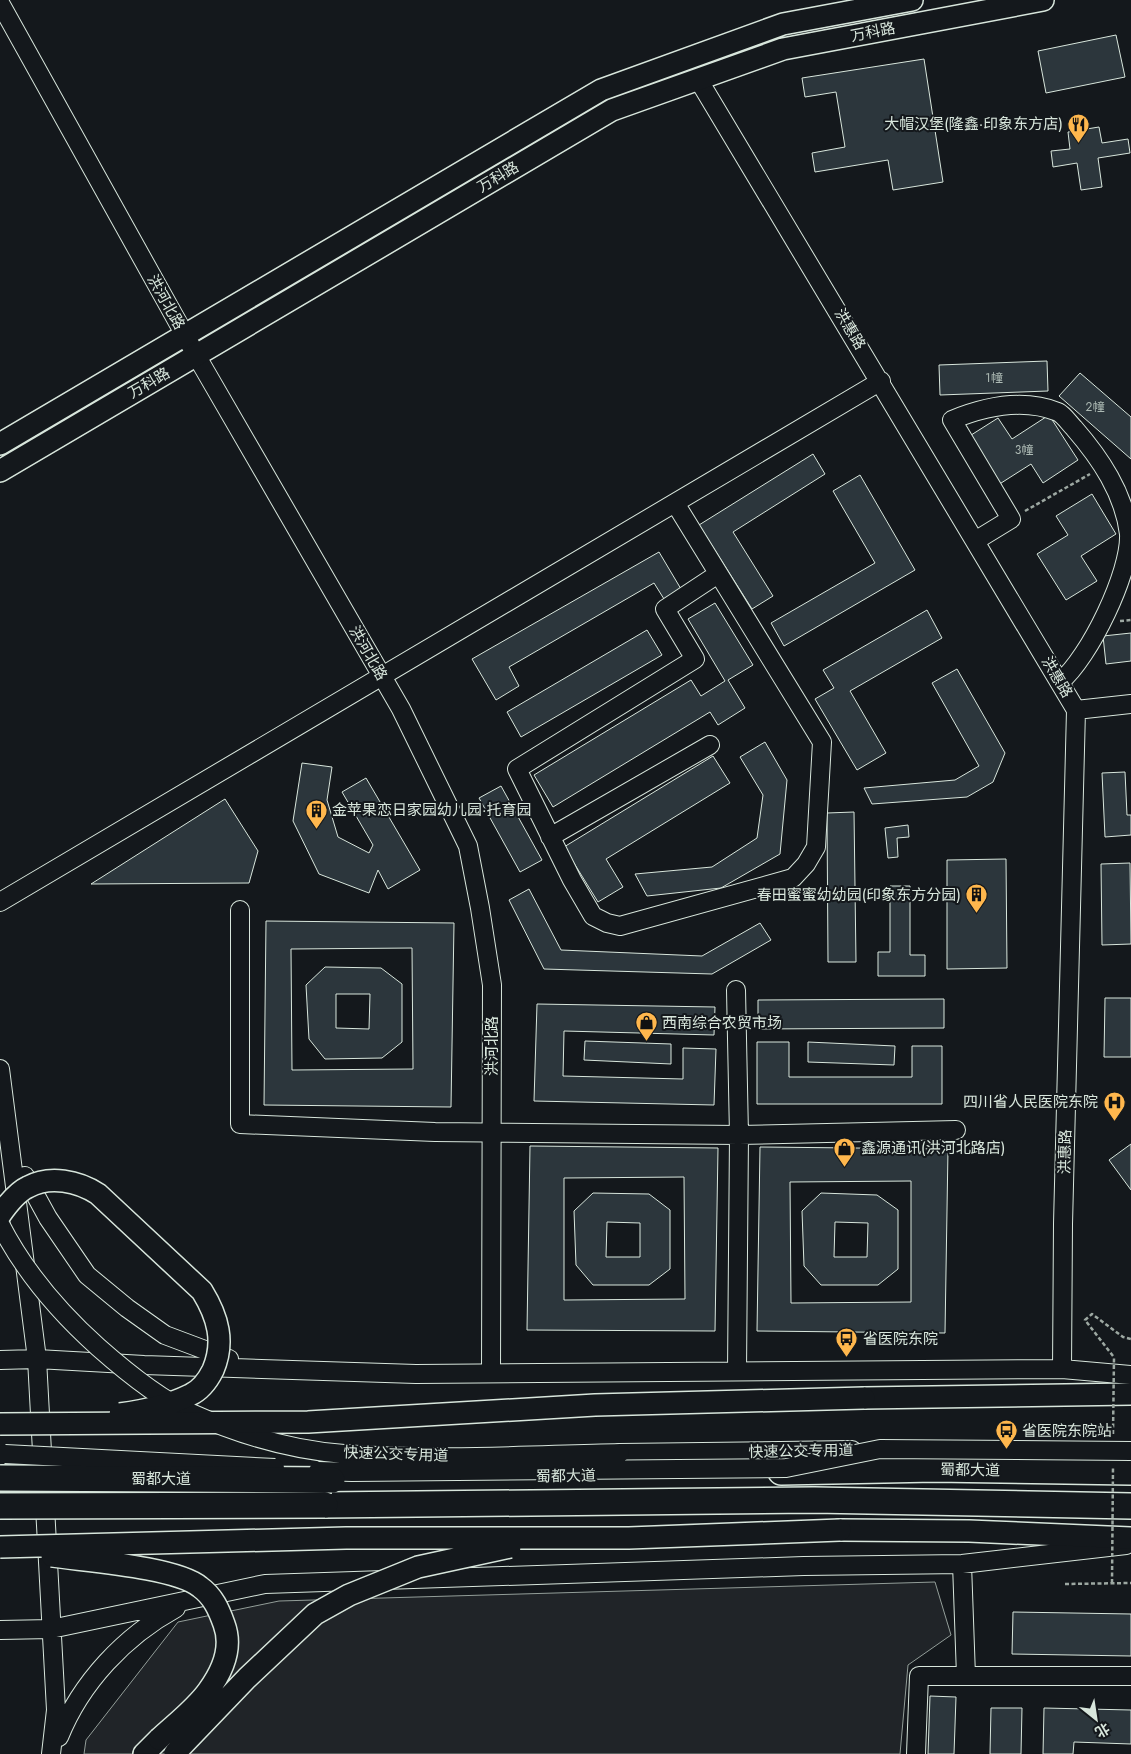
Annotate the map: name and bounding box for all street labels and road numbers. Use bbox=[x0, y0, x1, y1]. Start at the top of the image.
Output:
street label: 万科路 bbox=[849, 17, 897, 47]
street label: 万科路 bbox=[473, 156, 523, 198]
street label: 洪河北路 bbox=[142, 270, 190, 334]
street label: 洪惠路 bbox=[829, 304, 871, 354]
street label: 万科路 bbox=[124, 362, 174, 404]
street label: 洪河北路 bbox=[343, 622, 393, 684]
street label: 洪惠路 bbox=[1036, 652, 1078, 702]
street label: 洪河北路 bbox=[481, 1016, 503, 1076]
street label: 洪惠路 bbox=[1054, 1129, 1076, 1175]
street label: 快速公交专用道 bbox=[748, 1439, 854, 1463]
street label: 快速公交专用道 bbox=[343, 1441, 449, 1467]
street label: 蜀都大道 bbox=[940, 1458, 1000, 1482]
street label: 蜀都大道 bbox=[536, 1464, 596, 1488]
street label: 蜀都大道 bbox=[131, 1468, 191, 1490]

